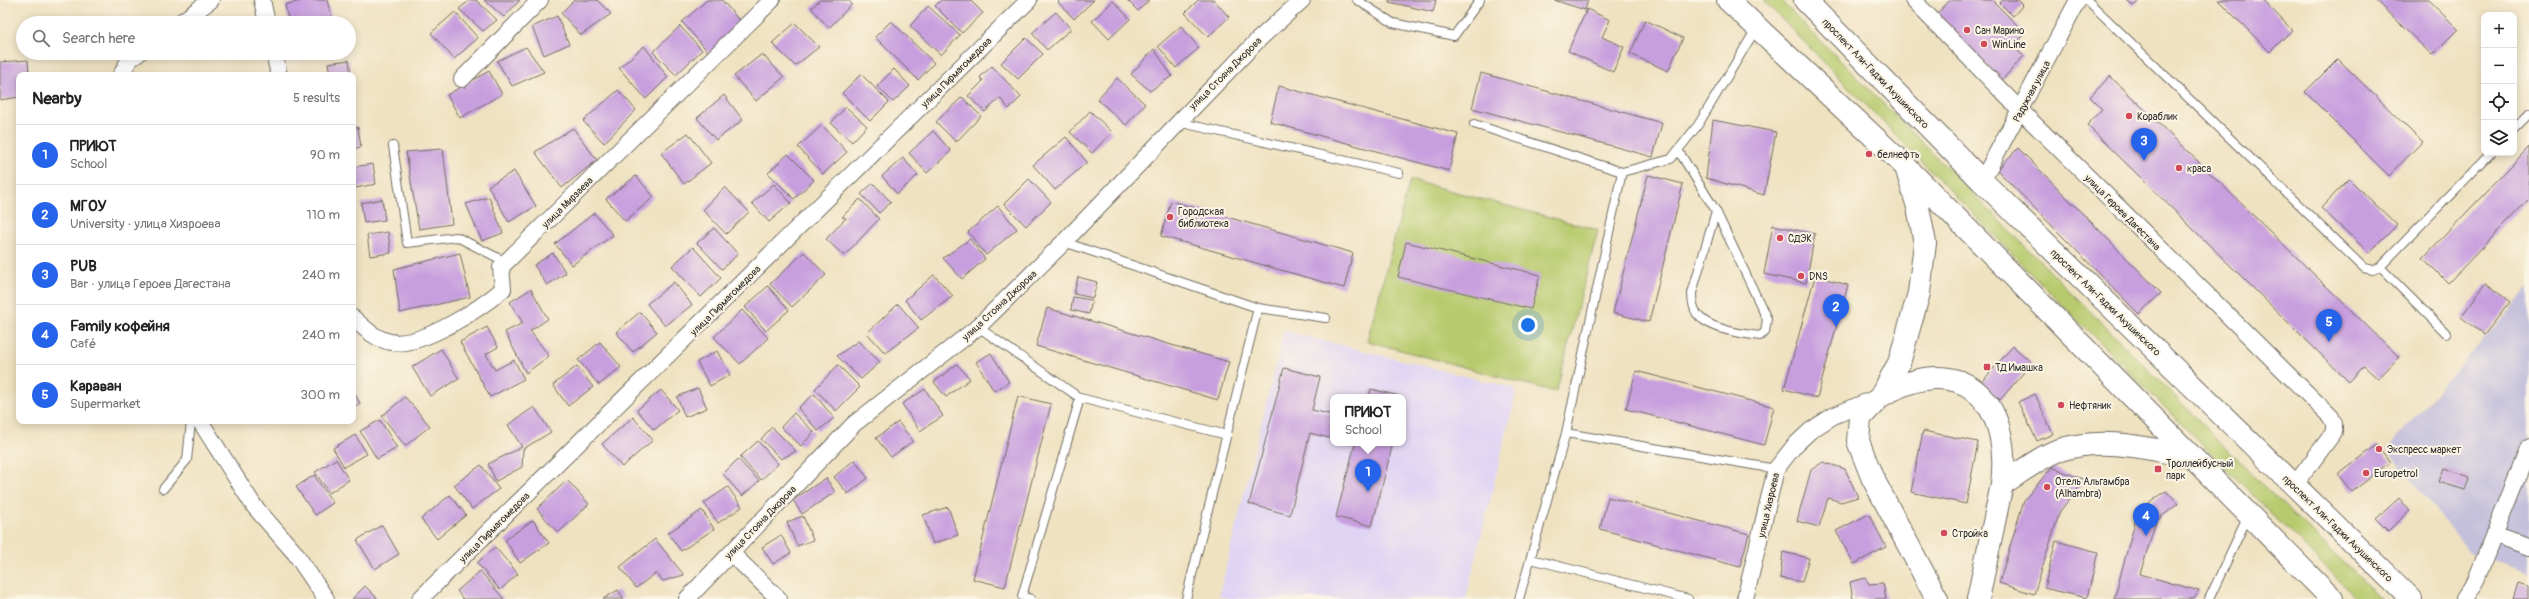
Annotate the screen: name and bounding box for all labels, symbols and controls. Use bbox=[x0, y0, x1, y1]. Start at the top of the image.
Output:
map controls bbox=[2481, 12, 2517, 156]
button: + bbox=[2481, 12, 2517, 48]
search box bbox=[16, 16, 356, 60]
street label: проспект Али-Гаджи Акушинского bbox=[1819, 16, 1932, 132]
marker: Сан Марино bbox=[1962, 25, 1972, 35]
place label: Сан Марино bbox=[1975, 25, 2025, 37]
icon: search bbox=[30, 27, 52, 49]
text: Search here bbox=[62, 29, 135, 48]
street label: улица Пирмагомедова bbox=[918, 35, 995, 111]
street label: улица Стояна Джорова bbox=[1186, 35, 1265, 113]
marker: WinLine bbox=[1979, 39, 1989, 49]
place label: WinLine bbox=[1992, 39, 2026, 51]
button: − bbox=[2481, 48, 2517, 84]
street label: Радужная улица bbox=[2011, 58, 2053, 124]
button: locate bbox=[2481, 84, 2517, 120]
text: Nearby bbox=[32, 88, 81, 109]
text: 5 results bbox=[293, 90, 340, 106]
marker: Кораблик bbox=[2124, 111, 2134, 121]
place label: Кораблик bbox=[2137, 111, 2178, 123]
button: layers bbox=[2481, 120, 2517, 156]
pin: 3 bbox=[2131, 128, 2157, 161]
text: ПРИЮТ bbox=[70, 137, 117, 156]
text: 1 bbox=[42, 147, 48, 163]
text: 90 m bbox=[310, 147, 340, 163]
marker: белнефть bbox=[1864, 149, 1874, 159]
place label: белнефть bbox=[1877, 149, 1920, 161]
text: School bbox=[70, 156, 107, 172]
marker: краса bbox=[2174, 163, 2184, 173]
place label: краса bbox=[2187, 163, 2212, 175]
street label: улица Героев Дагестана bbox=[2081, 172, 2163, 253]
street label: улица Мирзаева bbox=[539, 174, 596, 231]
text: МГОУ bbox=[70, 197, 107, 216]
place label: Городская библиотека bbox=[1178, 206, 1229, 230]
text: 2 bbox=[41, 207, 49, 223]
text: 110 m bbox=[307, 207, 340, 223]
marker: Городская библиотека bbox=[1165, 212, 1175, 222]
text: University · улица Хизроева bbox=[70, 216, 221, 232]
marker: СДЭК bbox=[1775, 233, 1785, 243]
place label: СДЭК bbox=[1788, 233, 1812, 245]
street label: проспект Али-Гаджи Акушинского bbox=[2048, 247, 2163, 359]
text: PUB bbox=[70, 257, 97, 276]
street label: улица Пирмагомедова bbox=[687, 263, 764, 339]
text: 3 bbox=[41, 267, 49, 283]
text: 240 m bbox=[302, 267, 340, 283]
street label: улица Стояна Джорова bbox=[959, 268, 1040, 344]
marker: DNS bbox=[1796, 271, 1806, 281]
place label: DNS bbox=[1809, 271, 1828, 283]
text: Bar · улица Героев Дагестана bbox=[70, 276, 231, 292]
pin: 2 bbox=[1823, 294, 1849, 327]
pin: 5 bbox=[2316, 309, 2342, 342]
your location bbox=[1518, 315, 1538, 335]
text: Family кофейня bbox=[70, 317, 170, 336]
text: 4 bbox=[41, 327, 49, 343]
text: 240 m bbox=[302, 327, 340, 343]
text: Café bbox=[70, 336, 96, 352]
marker: ТД Имашка bbox=[1982, 362, 1992, 372]
place label: ТД Имашка bbox=[1995, 362, 2043, 374]
text: Караван bbox=[70, 377, 122, 396]
text: 5 bbox=[41, 387, 49, 403]
text: 300 m bbox=[301, 387, 340, 403]
popup bbox=[1330, 394, 1406, 446]
text: Supermarket bbox=[70, 396, 141, 412]
marker: Нефтяник bbox=[2056, 400, 2066, 410]
place label: Нефтяник bbox=[2069, 400, 2112, 412]
text: ПРИЮТ bbox=[1345, 403, 1391, 422]
text: School bbox=[1345, 422, 1382, 438]
marker: Экспресс маркет bbox=[2374, 444, 2384, 454]
place label: Экспресс маркет bbox=[2387, 444, 2461, 456]
place label: Троллейбусный парк bbox=[2166, 458, 2233, 482]
pin: 1 bbox=[1355, 459, 1381, 492]
marker: Троллейбусный парк bbox=[2153, 464, 2163, 474]
marker: Europetrol bbox=[2361, 468, 2371, 478]
place label: Europetrol bbox=[2374, 468, 2418, 480]
street label: улица Хизроева bbox=[1755, 471, 1782, 540]
street label: проспект Али-Гаджи Акушинского bbox=[2280, 473, 2395, 585]
place label: Отель Альгамбра (Alhambra) bbox=[2055, 476, 2130, 500]
marker: Отель Альгамбра (Alhambra) bbox=[2042, 482, 2052, 492]
street label: улица Стояна Джорова bbox=[722, 483, 799, 563]
street label: улица Пирмагомедова bbox=[456, 490, 533, 566]
pin: 4 bbox=[2133, 503, 2159, 536]
marker: Стройка bbox=[1939, 528, 1949, 538]
place label: Стройка bbox=[1952, 528, 1988, 540]

